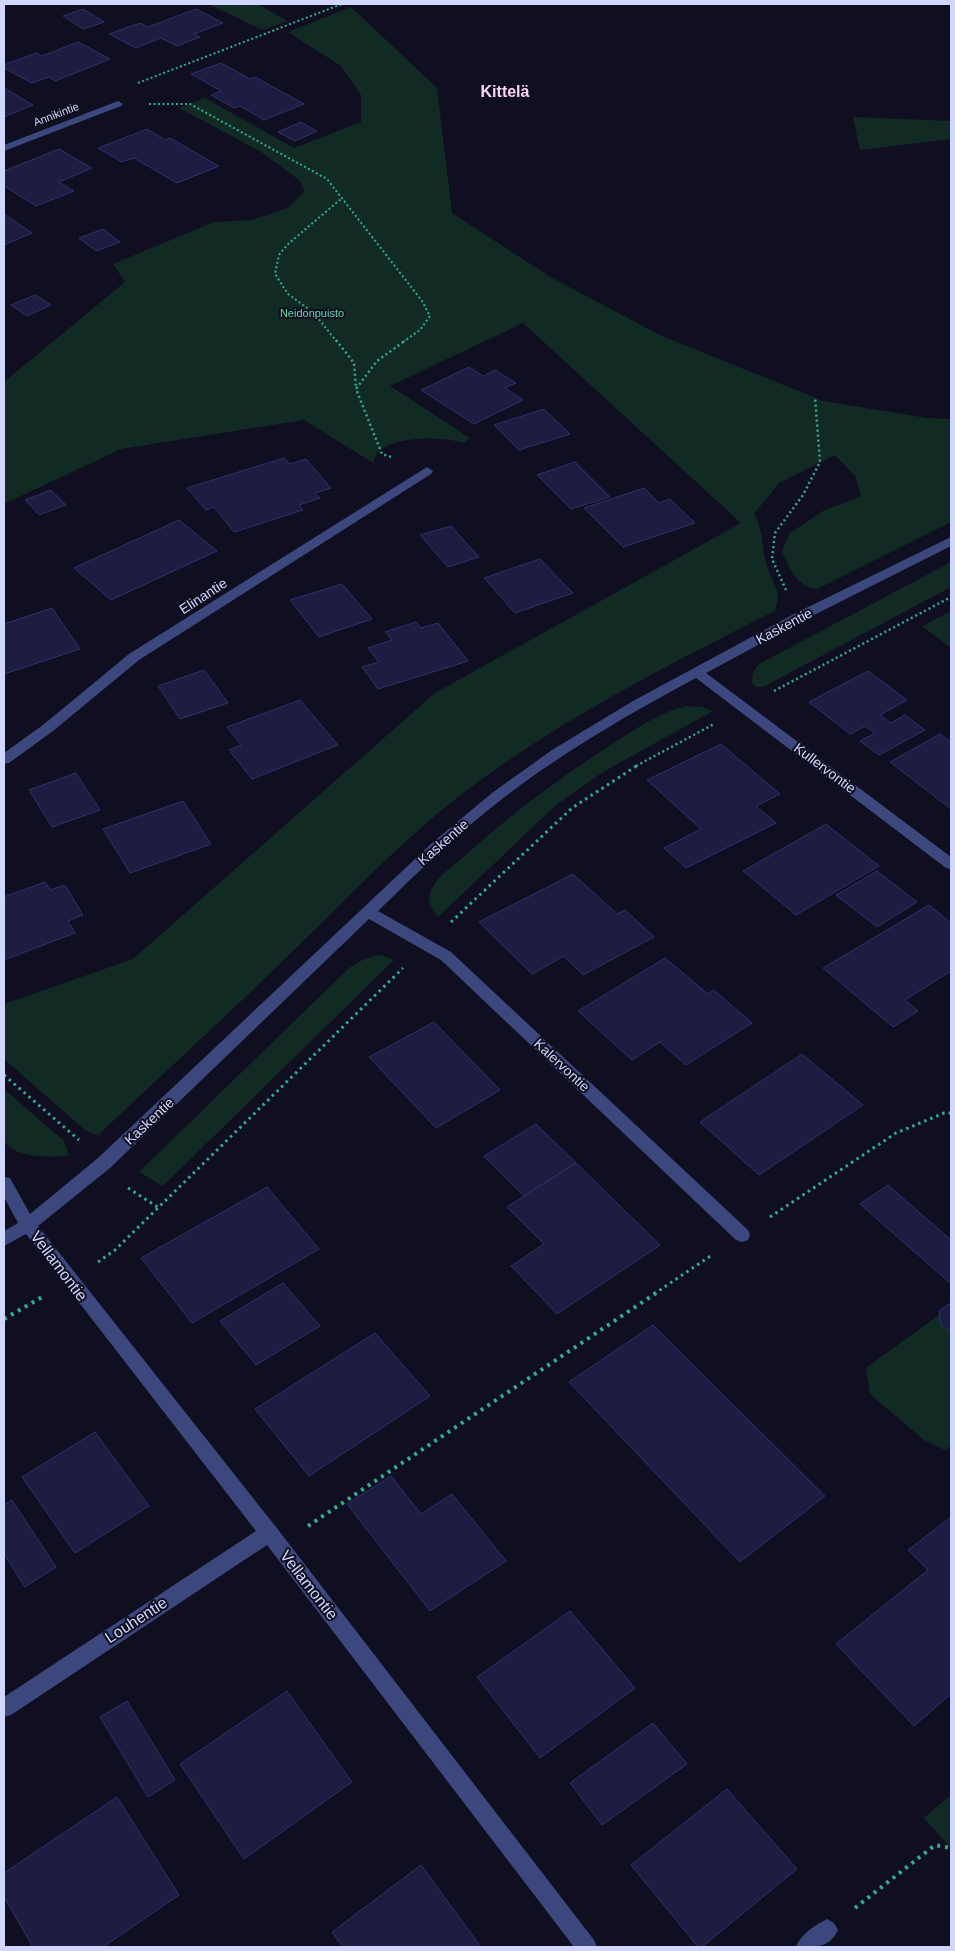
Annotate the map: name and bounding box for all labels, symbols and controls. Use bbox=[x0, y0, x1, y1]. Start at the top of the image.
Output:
district label: Kittelä bbox=[481, 83, 530, 100]
street label: Annikintie bbox=[32, 100, 80, 128]
park label: Neidonpuisto bbox=[280, 307, 344, 319]
street label: Elinantie bbox=[176, 575, 230, 617]
street label: Kaskentie bbox=[753, 604, 815, 647]
street label: Kullervontie bbox=[791, 740, 859, 797]
street label: Kaskentie bbox=[415, 816, 472, 868]
street label: Kalervontie bbox=[531, 1035, 593, 1095]
street label: Kaskentie bbox=[121, 1094, 177, 1148]
street label: Vellamontie bbox=[27, 1228, 91, 1304]
street label: Vellamontie bbox=[277, 1547, 341, 1623]
street label: Louhentie bbox=[102, 1594, 170, 1646]

